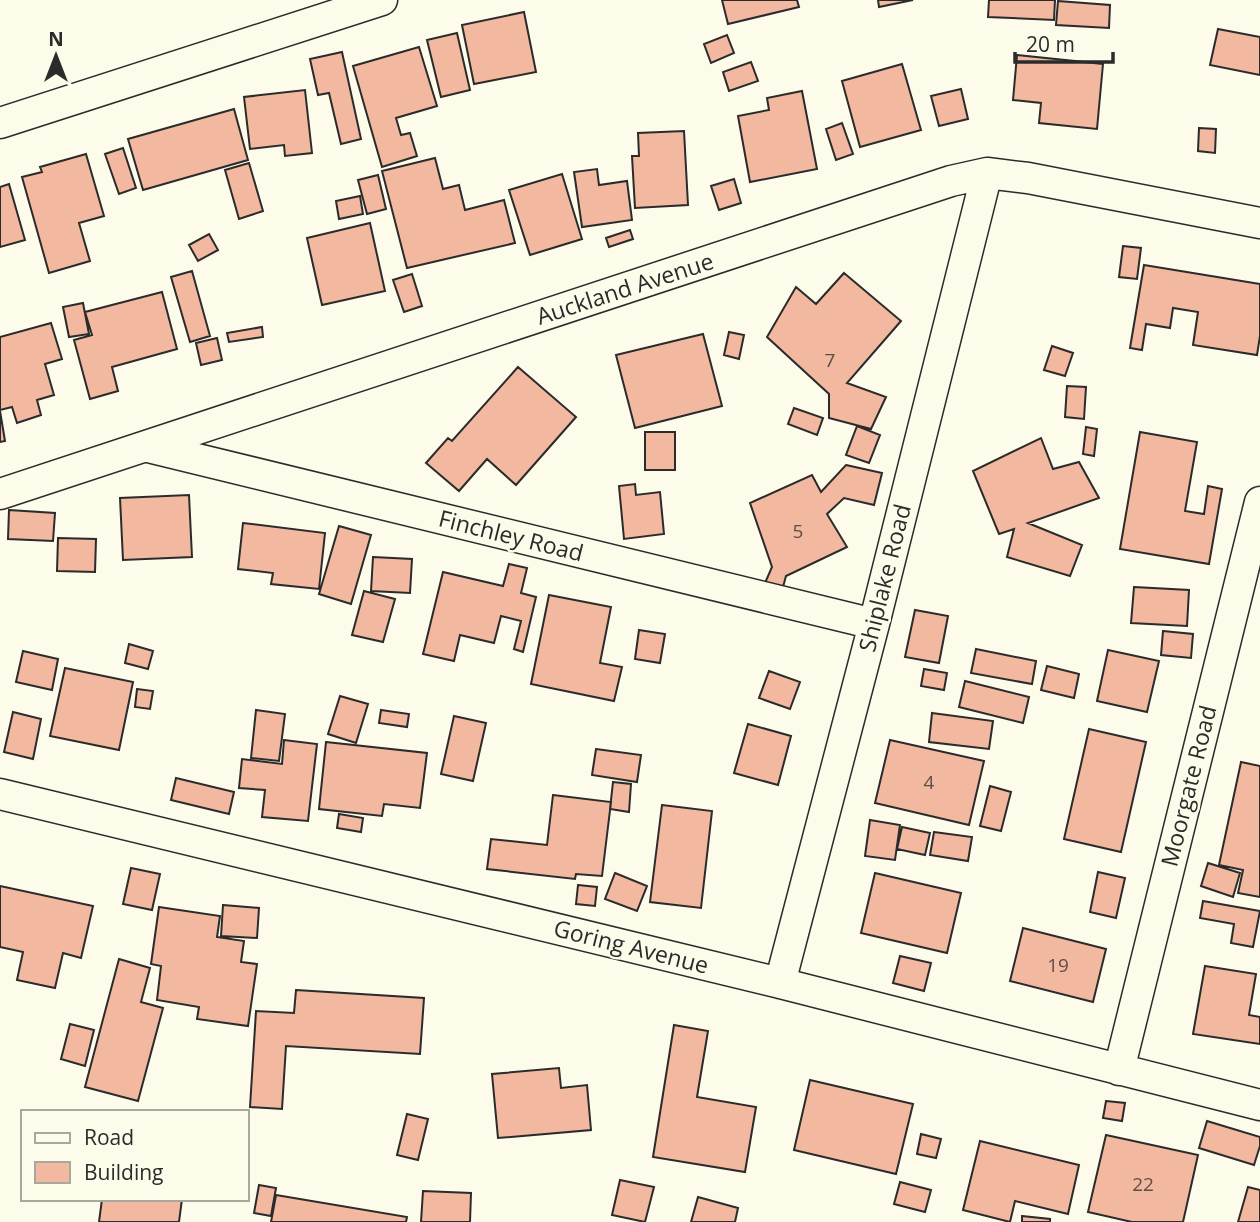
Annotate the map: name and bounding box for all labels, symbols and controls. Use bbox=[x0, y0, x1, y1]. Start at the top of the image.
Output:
north arrow bbox=[21, 21, 91, 91]
scale bar bbox=[1015, 21, 1113, 65]
text: N bbox=[48, 26, 64, 52]
text: 20 m bbox=[1026, 30, 1075, 58]
street label: Auckland Avenue bbox=[532, 244, 717, 332]
house number: 7 bbox=[825, 347, 835, 373]
street label: Shiplake Road bbox=[850, 501, 918, 655]
street label: Finchley Road bbox=[436, 502, 587, 568]
house number: 5 bbox=[793, 518, 803, 544]
street label: Moorgate Road bbox=[1153, 702, 1224, 870]
house number: 4 bbox=[924, 769, 935, 795]
street label: Goring Avenue bbox=[551, 911, 712, 981]
house number: 19 bbox=[1047, 952, 1069, 978]
legend bbox=[21, 1110, 248, 1201]
text: Road bbox=[84, 1123, 134, 1151]
text: Building bbox=[84, 1158, 163, 1186]
house number: 22 bbox=[1132, 1171, 1154, 1197]

